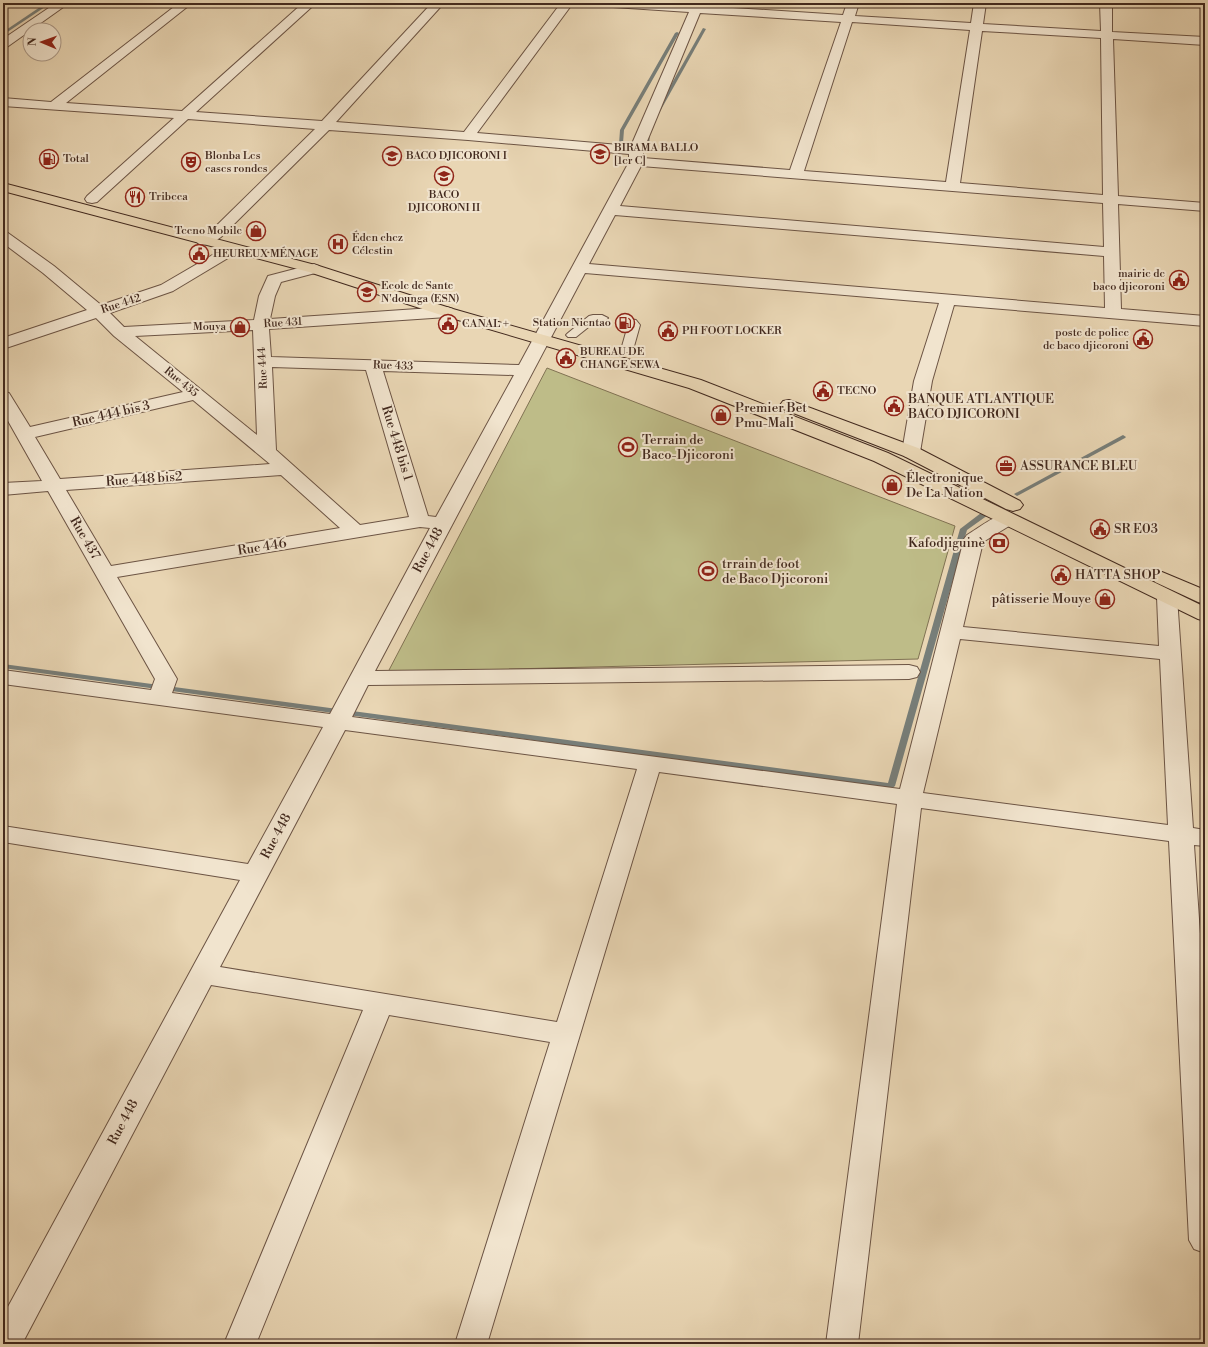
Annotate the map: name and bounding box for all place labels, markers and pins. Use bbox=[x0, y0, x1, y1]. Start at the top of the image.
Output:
place label: BIRAMA BALLO [1er C] bbox=[613, 141, 699, 168]
school or university icon: BIRAMA BALLO [1er C] bbox=[589, 143, 611, 165]
school or university icon: BACO DJICORONI I bbox=[381, 145, 403, 167]
fuel station icon: Total bbox=[38, 148, 60, 170]
place label: Blonba Les cases rondes bbox=[204, 149, 268, 176]
place label: BACO DJICORONI I bbox=[405, 149, 508, 163]
theatre icon: Blonba Les cases rondes bbox=[180, 151, 202, 173]
place label: Total bbox=[63, 152, 89, 166]
school or university icon: BACO DJICORONI II bbox=[433, 165, 455, 187]
restaurant icon: Tribeca bbox=[124, 186, 146, 208]
place label: BACO DJICORONI II bbox=[408, 188, 481, 215]
place label: Tribeca bbox=[149, 190, 188, 204]
shop icon: Tecno Mobile bbox=[245, 220, 267, 242]
place label: Tecno Mobile bbox=[175, 224, 242, 238]
place label: Éden chez Célestin bbox=[352, 230, 403, 258]
hospital icon: Éden chez Célestin bbox=[327, 233, 349, 255]
public building icon: HEUREUX MÉNAGE bbox=[188, 243, 210, 265]
place label: HEUREUX MÉNAGE bbox=[213, 246, 318, 261]
place label: mairie de baco djicoroni bbox=[1093, 267, 1165, 294]
public building icon: mairie de baco djicoroni bbox=[1168, 269, 1190, 291]
place label: Ecole de Sante N'dounga (ESN) bbox=[381, 279, 459, 306]
school or university icon: Ecole de Sante N'dounga (ESN) bbox=[356, 281, 378, 303]
fuel station icon: Station Nientao bbox=[614, 312, 636, 334]
public building icon: CANAL + bbox=[437, 313, 459, 335]
shop icon: Mouya bbox=[229, 316, 251, 338]
place label: Station Nientao bbox=[533, 316, 611, 330]
place label: CANAL + bbox=[462, 317, 509, 331]
place label: Mouya bbox=[193, 320, 226, 334]
public building icon: PH FOOT LOCKER bbox=[657, 320, 679, 342]
place label: PH FOOT LOCKER bbox=[682, 324, 782, 338]
place label: poste de police de baco djicoroni bbox=[1043, 326, 1129, 353]
public building icon: poste de police de baco djicoroni bbox=[1132, 328, 1154, 350]
place label: BUREAU DE CHANGE SEWA bbox=[579, 345, 661, 372]
public building icon: BUREAU DE CHANGE SEWA bbox=[555, 347, 577, 369]
public building icon: TECNO bbox=[812, 380, 834, 402]
place label: TECNO bbox=[837, 384, 877, 398]
place label: BANQUE ATLANTIQUE BACO DJICORONI bbox=[907, 391, 1054, 422]
public building icon: BANQUE ATLANTIQUE BACO DJICORONI bbox=[883, 395, 905, 417]
place label: Premier Bet Pmu-Mali bbox=[735, 400, 807, 431]
shop icon: Premier Bet Pmu-Mali bbox=[710, 404, 732, 426]
place label: Terrain de Baco-Djicoroni bbox=[641, 432, 734, 463]
sports icon: Terrain de Baco-Djicoroni bbox=[617, 436, 639, 458]
office icon: ASSURANCE BLEU bbox=[995, 455, 1017, 477]
place label: ASSURANCE BLEU bbox=[1019, 458, 1138, 474]
place label: Électronique De La Nation bbox=[906, 469, 984, 501]
shop icon: Électronique De La Nation bbox=[881, 474, 903, 496]
public building icon: SR E03 bbox=[1089, 518, 1111, 540]
place label: SR E03 bbox=[1114, 521, 1158, 537]
bank icon: Kafodjiguinè bbox=[988, 532, 1010, 554]
place label: Kafodjiguinè bbox=[908, 535, 985, 551]
place label: trrain de foot de Baco Djicoroni bbox=[722, 556, 828, 587]
sports icon: trrain de foot de Baco Djicoroni bbox=[697, 560, 719, 582]
public building icon: HATTA SHOP bbox=[1050, 564, 1072, 586]
place label: HATTA SHOP bbox=[1075, 567, 1161, 583]
shop icon: pâtisserie Mouye bbox=[1094, 588, 1116, 610]
place label: pâtisserie Mouye bbox=[992, 591, 1091, 607]

